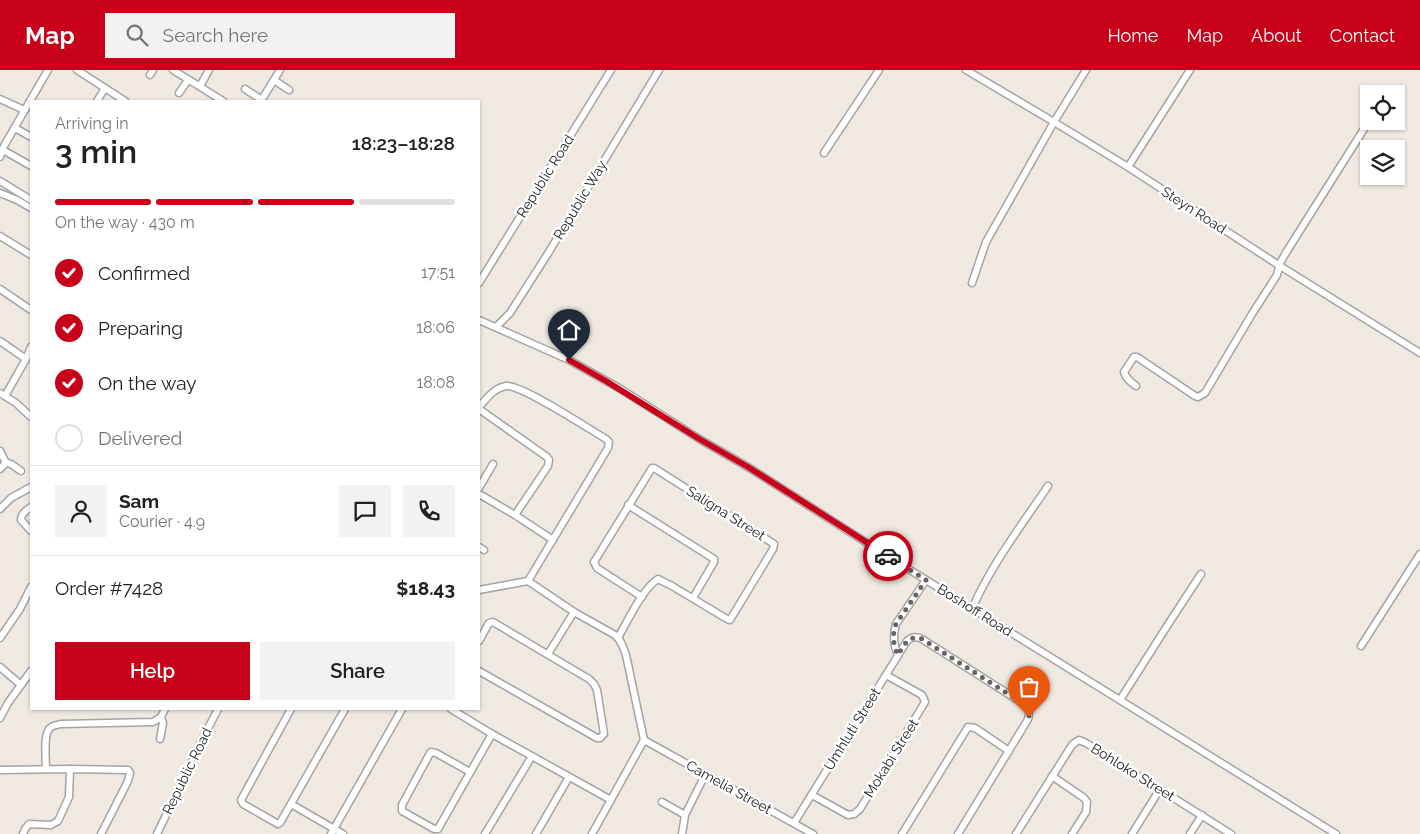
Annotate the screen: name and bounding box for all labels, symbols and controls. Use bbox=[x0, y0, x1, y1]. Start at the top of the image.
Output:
search box bbox=[105, 13, 455, 58]
text: Map bbox=[25, 21, 75, 50]
icon: search bbox=[123, 21, 151, 49]
text: Search here bbox=[163, 24, 268, 46]
text: Home bbox=[1107, 25, 1158, 46]
text: Map bbox=[1186, 25, 1223, 46]
text: About bbox=[1251, 25, 1302, 46]
text: Contact bbox=[1330, 25, 1395, 46]
map controls bbox=[1360, 85, 1405, 185]
button: locate bbox=[1360, 85, 1405, 130]
text: Arriving in bbox=[55, 114, 129, 133]
text: 18:23–18:28 bbox=[352, 132, 455, 154]
street label: Republic Road bbox=[513, 132, 577, 220]
text: 3 min bbox=[55, 133, 137, 170]
button: layers bbox=[1360, 140, 1405, 185]
street label: Republic Way bbox=[550, 157, 610, 242]
street label: Steyn Road bbox=[1159, 183, 1229, 237]
text: On the way · 430 m bbox=[55, 213, 195, 232]
icon: check bbox=[55, 259, 83, 287]
text: Confirmed bbox=[98, 262, 190, 284]
text: 17:51 bbox=[421, 263, 455, 282]
pin bbox=[548, 309, 590, 360]
icon: check bbox=[55, 314, 83, 342]
icon: home bbox=[555, 316, 583, 344]
text: Preparing bbox=[98, 317, 183, 339]
text: 18:06 bbox=[416, 318, 455, 337]
icon: check bbox=[55, 369, 83, 397]
text: On the way bbox=[98, 372, 197, 394]
text: 18:08 bbox=[416, 373, 455, 392]
text: Delivered bbox=[98, 427, 182, 449]
street label: Saligna Street bbox=[684, 482, 769, 544]
button: person bbox=[55, 485, 107, 537]
button: chat bbox=[339, 485, 391, 537]
button: phone bbox=[403, 485, 455, 537]
text: Sam bbox=[119, 490, 159, 512]
text: Courier · 4.9 bbox=[119, 512, 205, 531]
courier bbox=[863, 531, 913, 581]
icon: car bbox=[874, 542, 902, 570]
text: Order #7428 bbox=[55, 577, 163, 599]
text: $18.43 bbox=[396, 577, 455, 599]
street label: Boshoff Road bbox=[934, 580, 1016, 640]
button: Help bbox=[55, 642, 250, 700]
button: Share bbox=[260, 642, 455, 700]
pin bbox=[1008, 666, 1050, 717]
icon: bag bbox=[1015, 673, 1043, 701]
street label: Umhluti Street bbox=[820, 685, 884, 773]
street label: Mokabi Street bbox=[860, 716, 922, 800]
street label: Republic Road bbox=[159, 725, 215, 817]
street label: Bohloko Street bbox=[1088, 740, 1178, 804]
street label: Camelia Street bbox=[683, 757, 775, 817]

